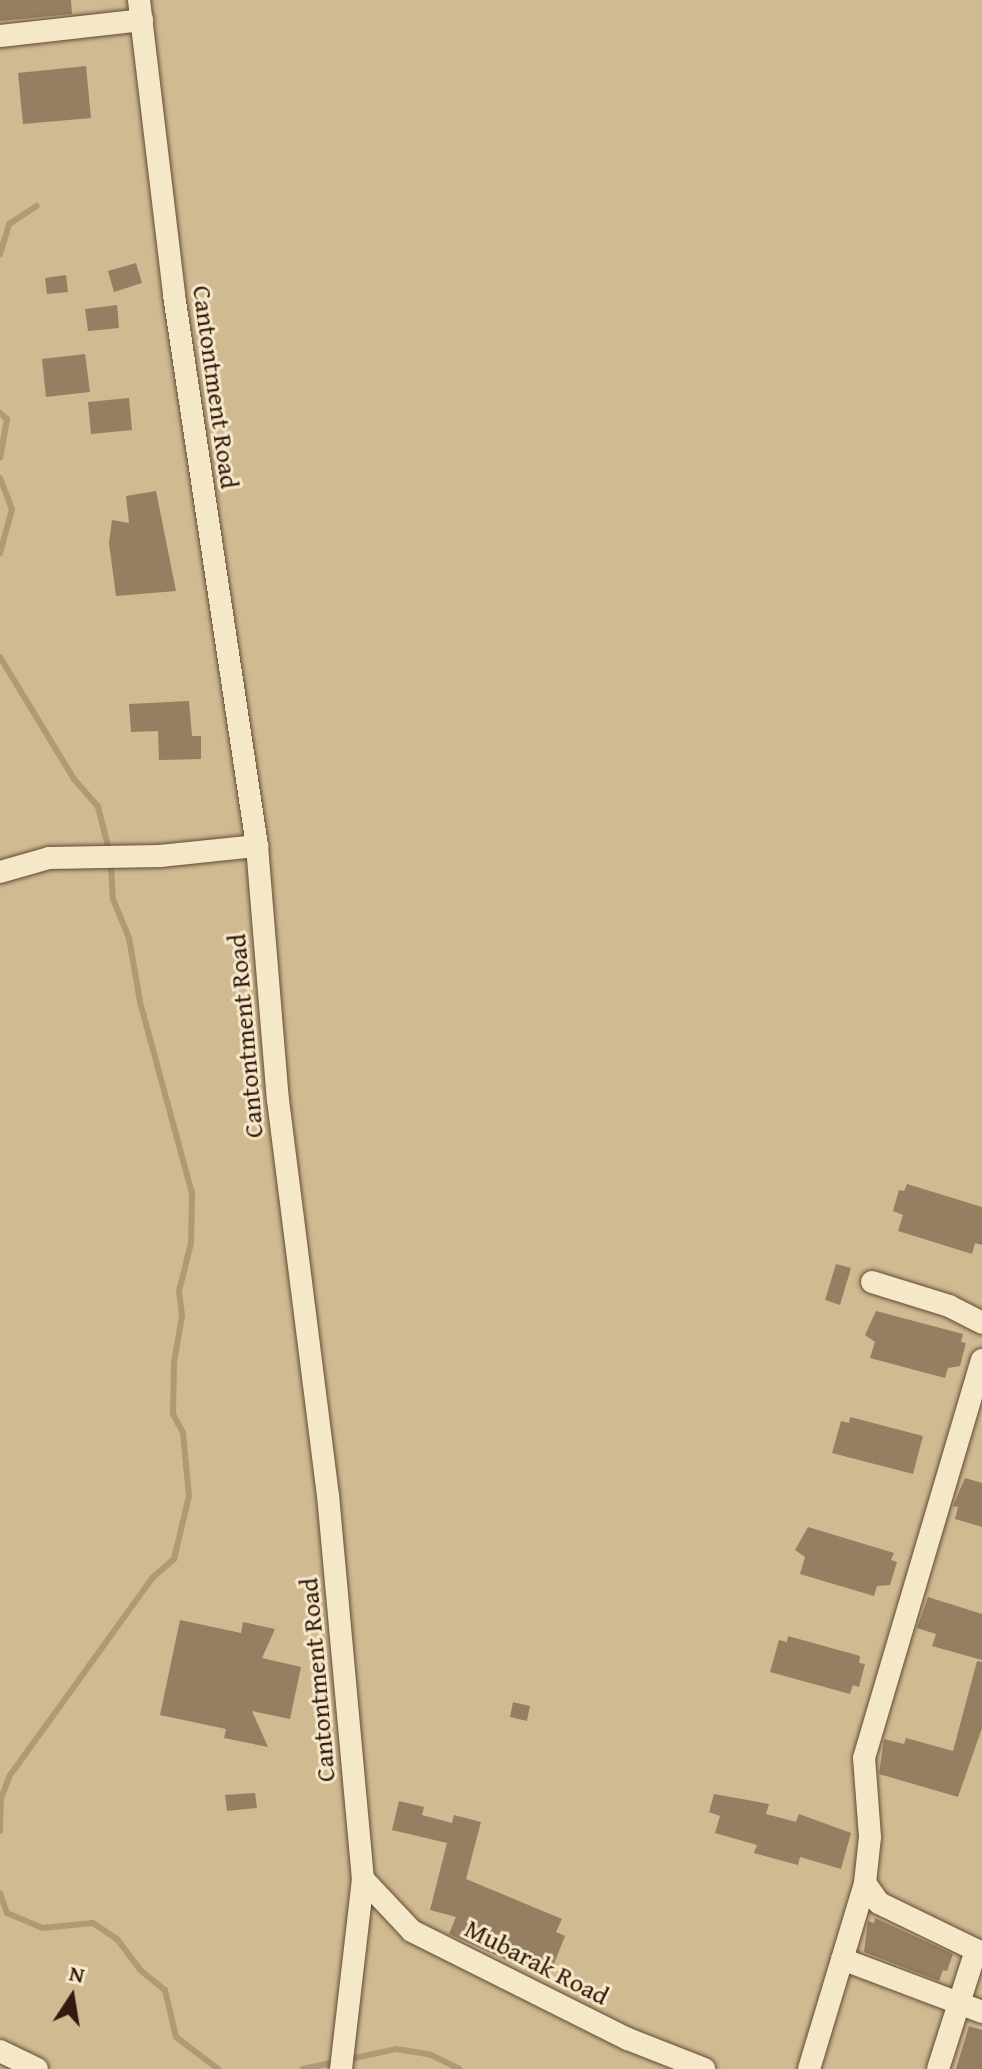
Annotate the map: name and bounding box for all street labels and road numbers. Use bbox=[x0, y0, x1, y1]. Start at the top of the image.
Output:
street label: Cantontment Road bbox=[186, 284, 246, 490]
street label: Cantontment Road bbox=[221, 933, 269, 1139]
street label: Cantontment Road bbox=[293, 1577, 341, 1783]
street label: Mubarak Road bbox=[460, 1912, 614, 2012]

